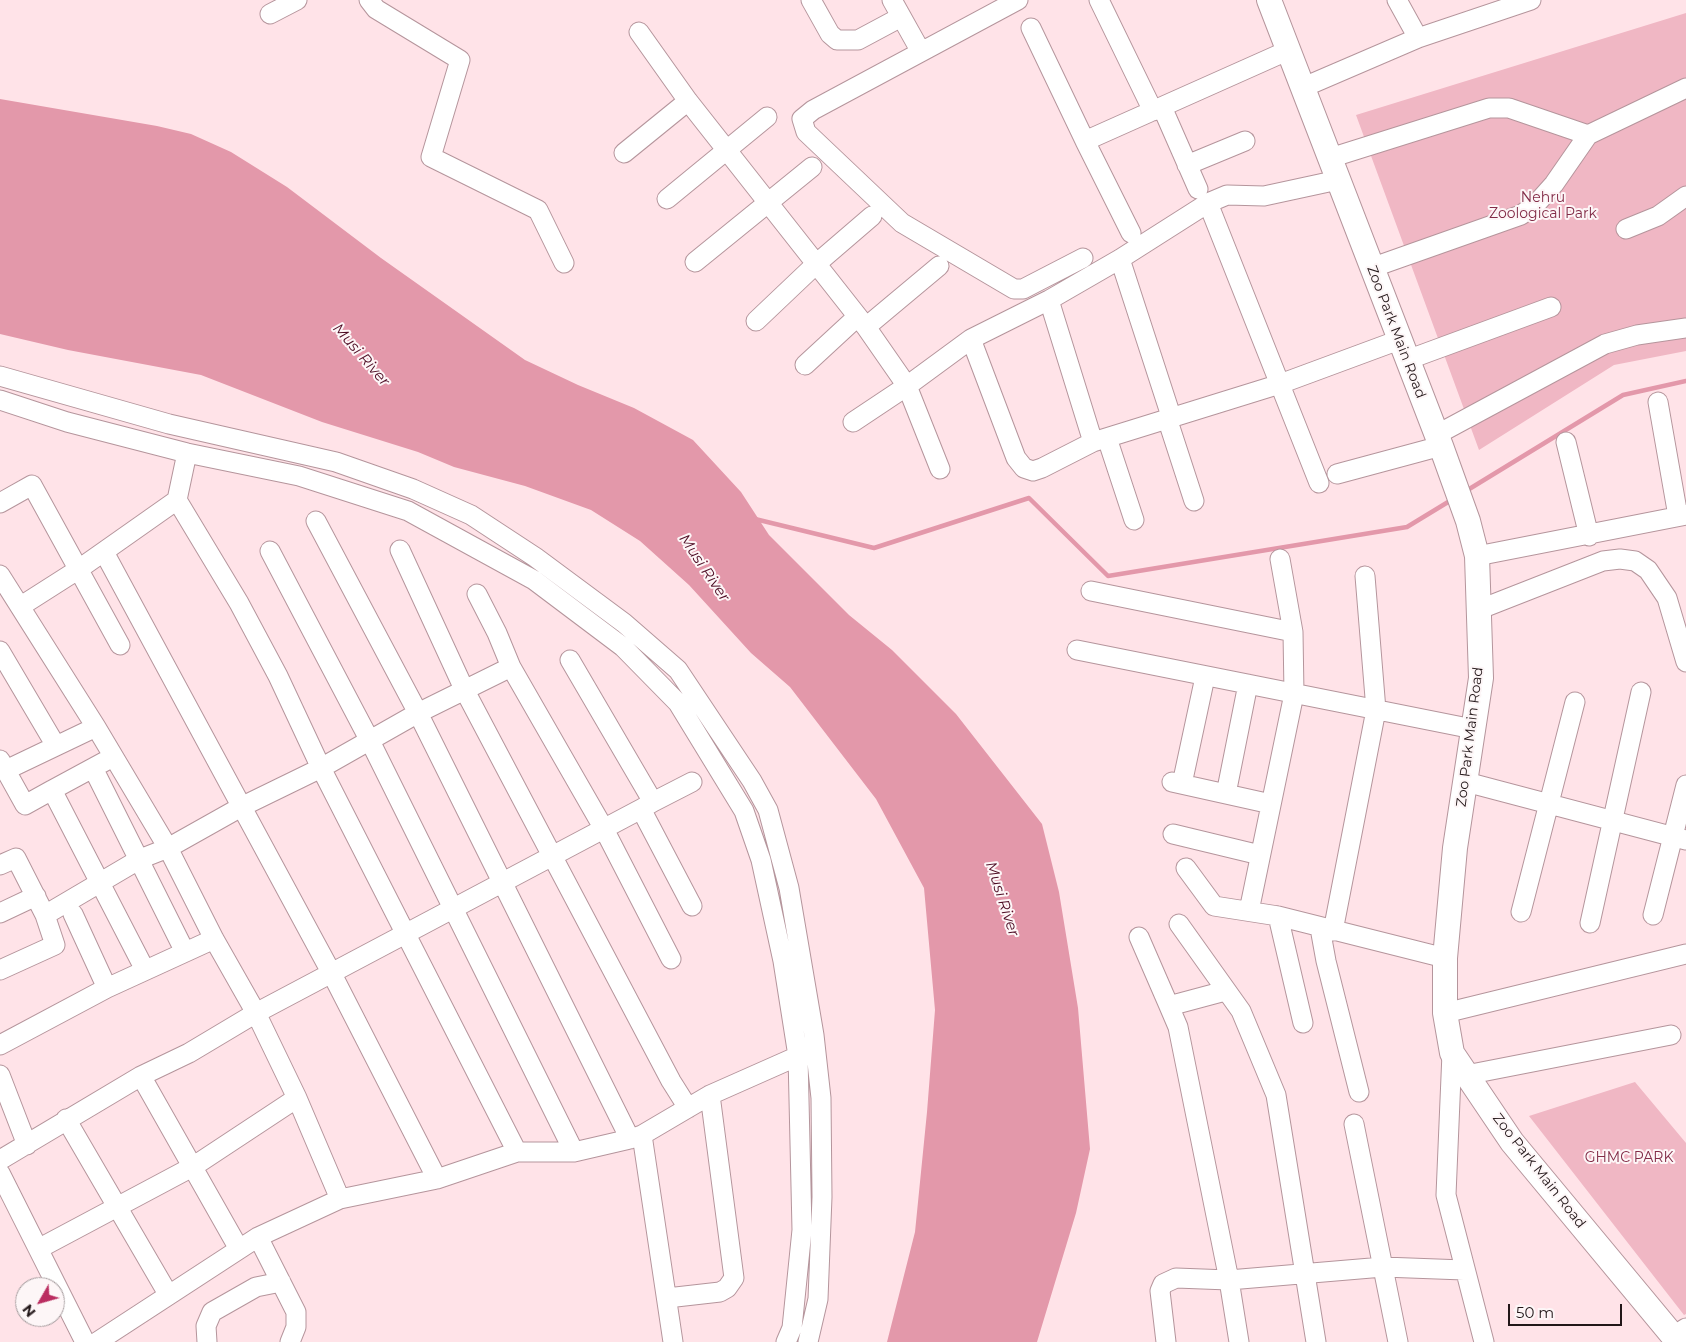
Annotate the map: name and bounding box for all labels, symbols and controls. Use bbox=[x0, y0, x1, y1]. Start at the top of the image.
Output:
park label: Nehru Zoological Park bbox=[1489, 190, 1597, 222]
street label: Zoo Park Main Road bbox=[1363, 263, 1429, 401]
water label: Musi River bbox=[329, 320, 393, 390]
water label: Musi River bbox=[675, 531, 733, 605]
street label: Zoo Park Main Road bbox=[1453, 666, 1487, 808]
water label: Musi River bbox=[981, 859, 1023, 939]
street label: Zoo Park Main Road bbox=[1489, 1110, 1589, 1232]
park label: GHMC PARK bbox=[1585, 1150, 1673, 1166]
north arrow bbox=[15, 1277, 65, 1327]
scale bar bbox=[1511, 1294, 1625, 1326]
text: N bbox=[18, 1301, 40, 1321]
text: 50 m bbox=[1516, 1303, 1554, 1322]

